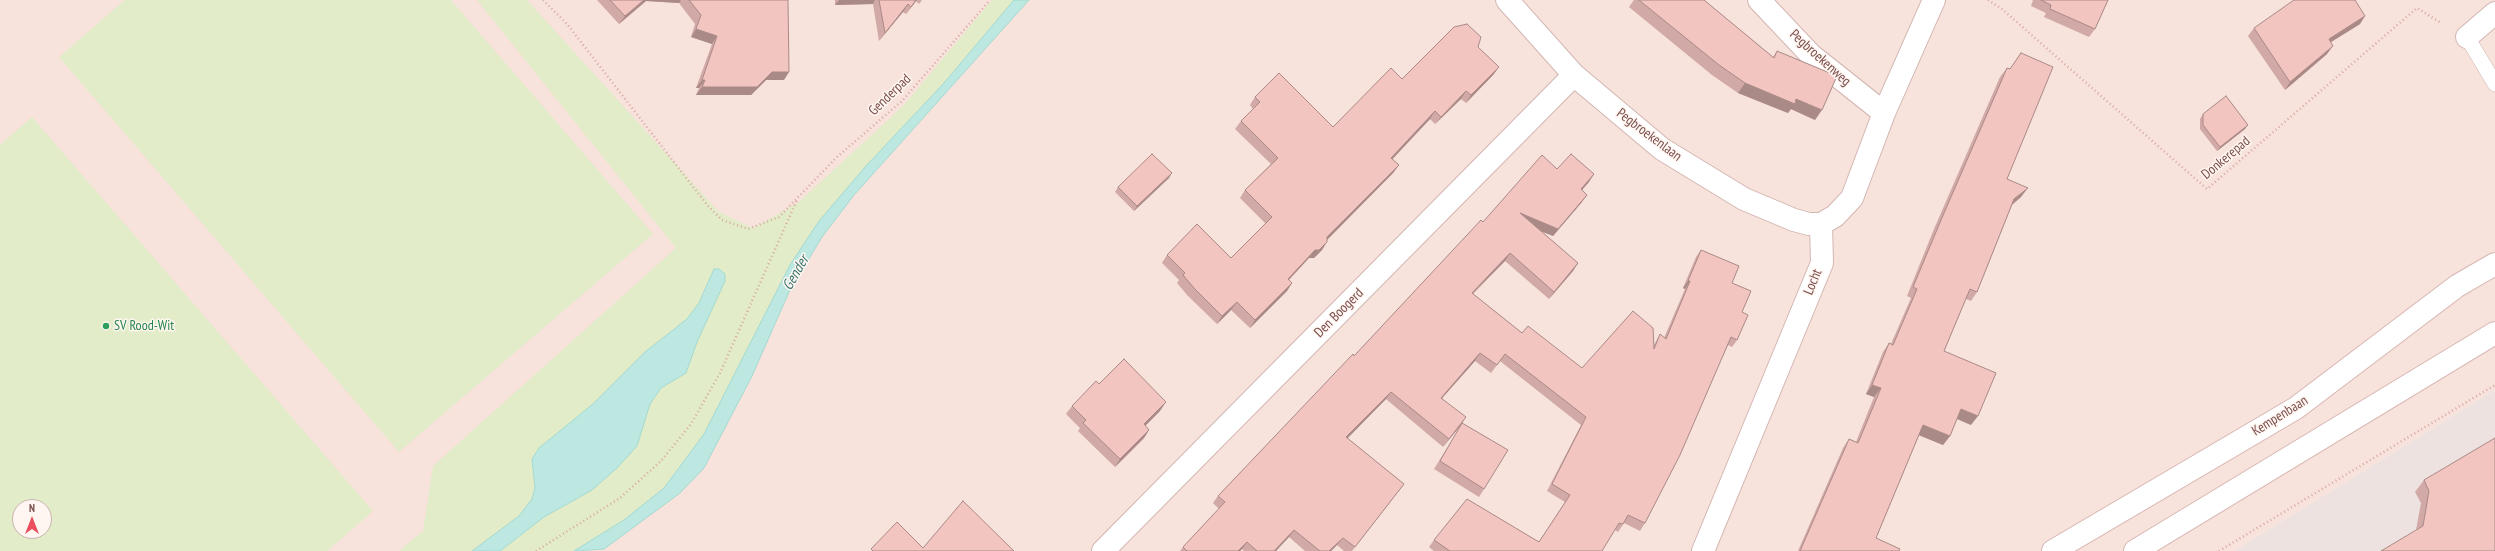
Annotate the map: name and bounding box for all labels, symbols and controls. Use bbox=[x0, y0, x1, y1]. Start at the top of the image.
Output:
street label: Pegbroekenweg bbox=[1786, 26, 1854, 90]
street label: Genderpad bbox=[865, 71, 915, 119]
street label: Pegbroekenlaan bbox=[1613, 105, 1685, 165]
street label: Donkerepad bbox=[2198, 133, 2254, 183]
water label: Gender bbox=[779, 252, 813, 294]
street label: Locht bbox=[1800, 267, 1826, 297]
street label: Den Boogerd bbox=[1311, 285, 1367, 341]
place label: SV Rood-Wit bbox=[114, 318, 174, 334]
marker: SV Rood-Wit bbox=[101, 321, 111, 331]
street label: Kempenbaan bbox=[2249, 392, 2311, 440]
north arrow bbox=[12, 499, 52, 539]
text: N bbox=[29, 501, 35, 515]

